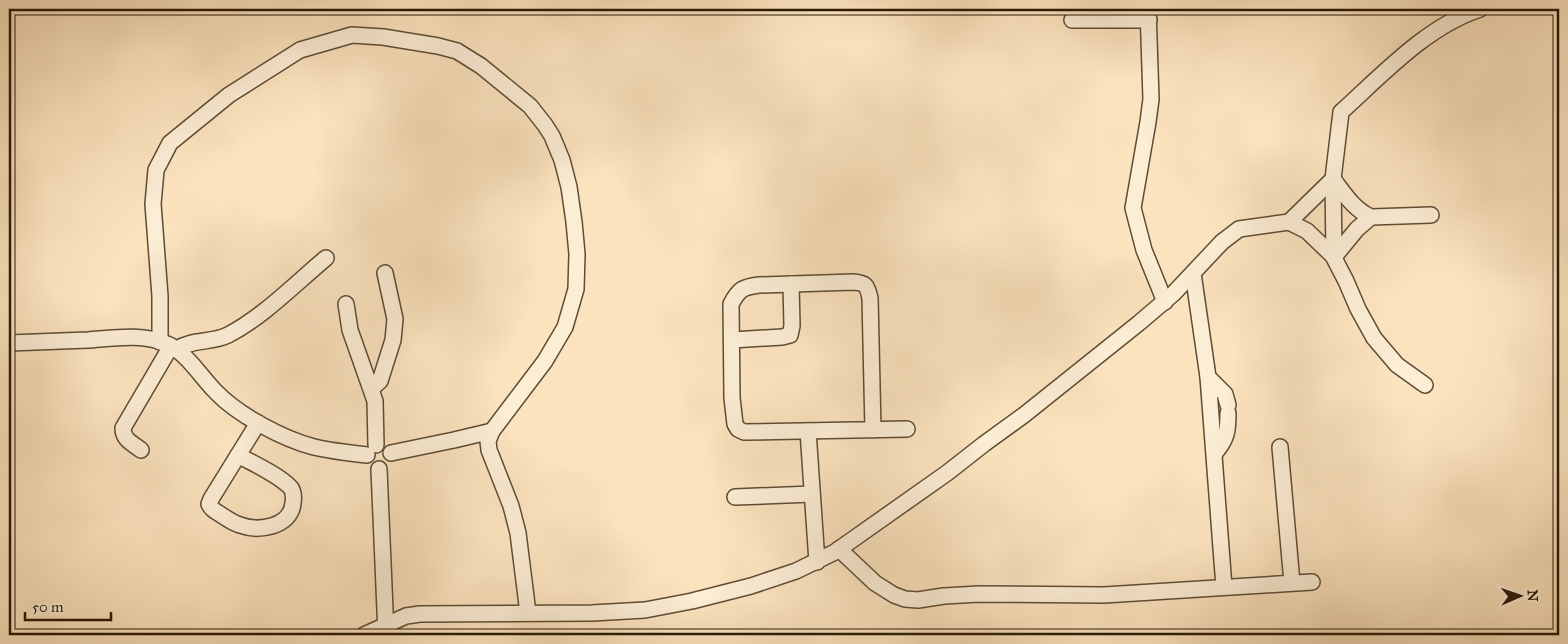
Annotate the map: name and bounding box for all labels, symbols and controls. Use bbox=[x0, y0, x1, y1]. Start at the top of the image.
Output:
north arrow bbox=[1496, 572, 1546, 622]
scale bar bbox=[25, 589, 111, 621]
text: N bbox=[1524, 589, 1541, 602]
text: 50 m bbox=[32, 598, 64, 616]

